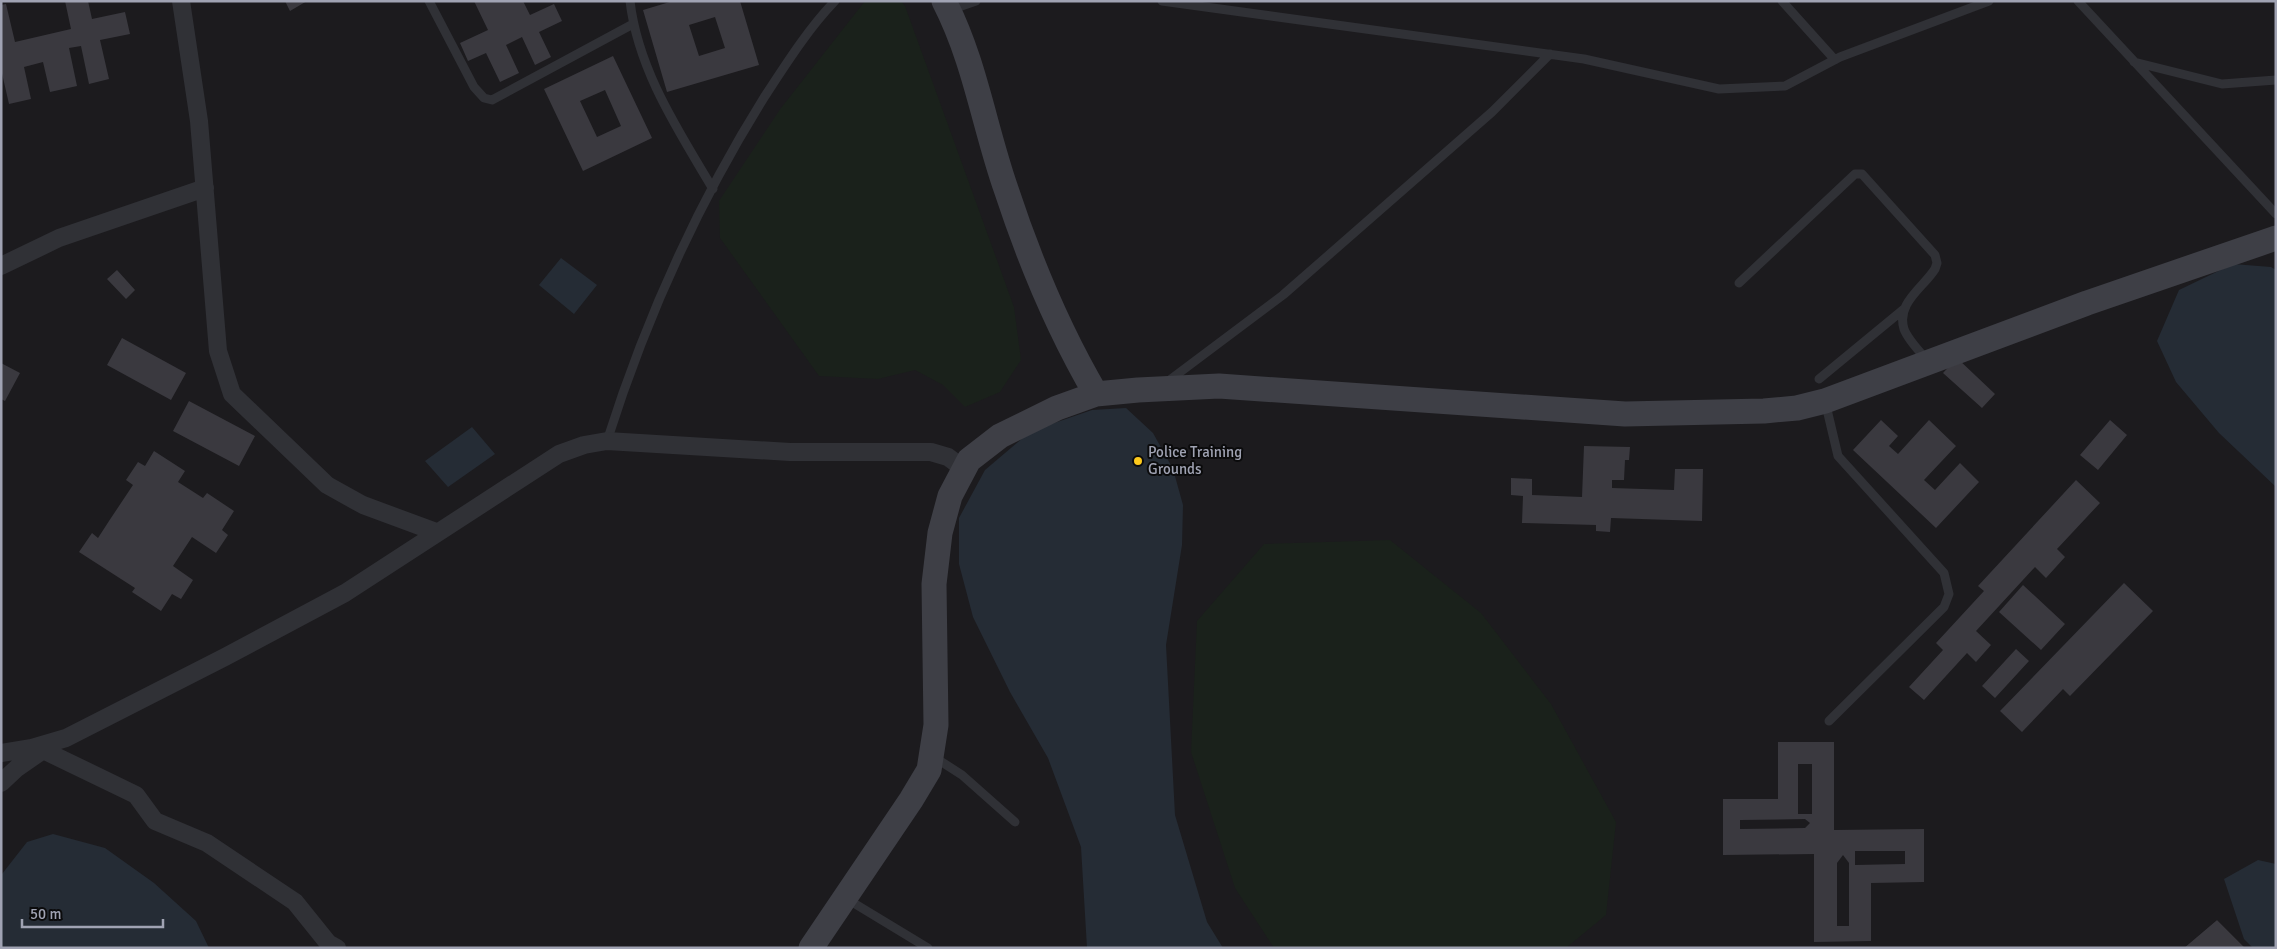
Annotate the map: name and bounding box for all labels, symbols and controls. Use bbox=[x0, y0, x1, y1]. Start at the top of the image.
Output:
place label: Police Training Grounds bbox=[1148, 443, 1242, 478]
marker: Police Training Grounds bbox=[1132, 455, 1144, 467]
scale bar bbox=[22, 896, 164, 928]
text: 50 m bbox=[30, 905, 61, 923]

